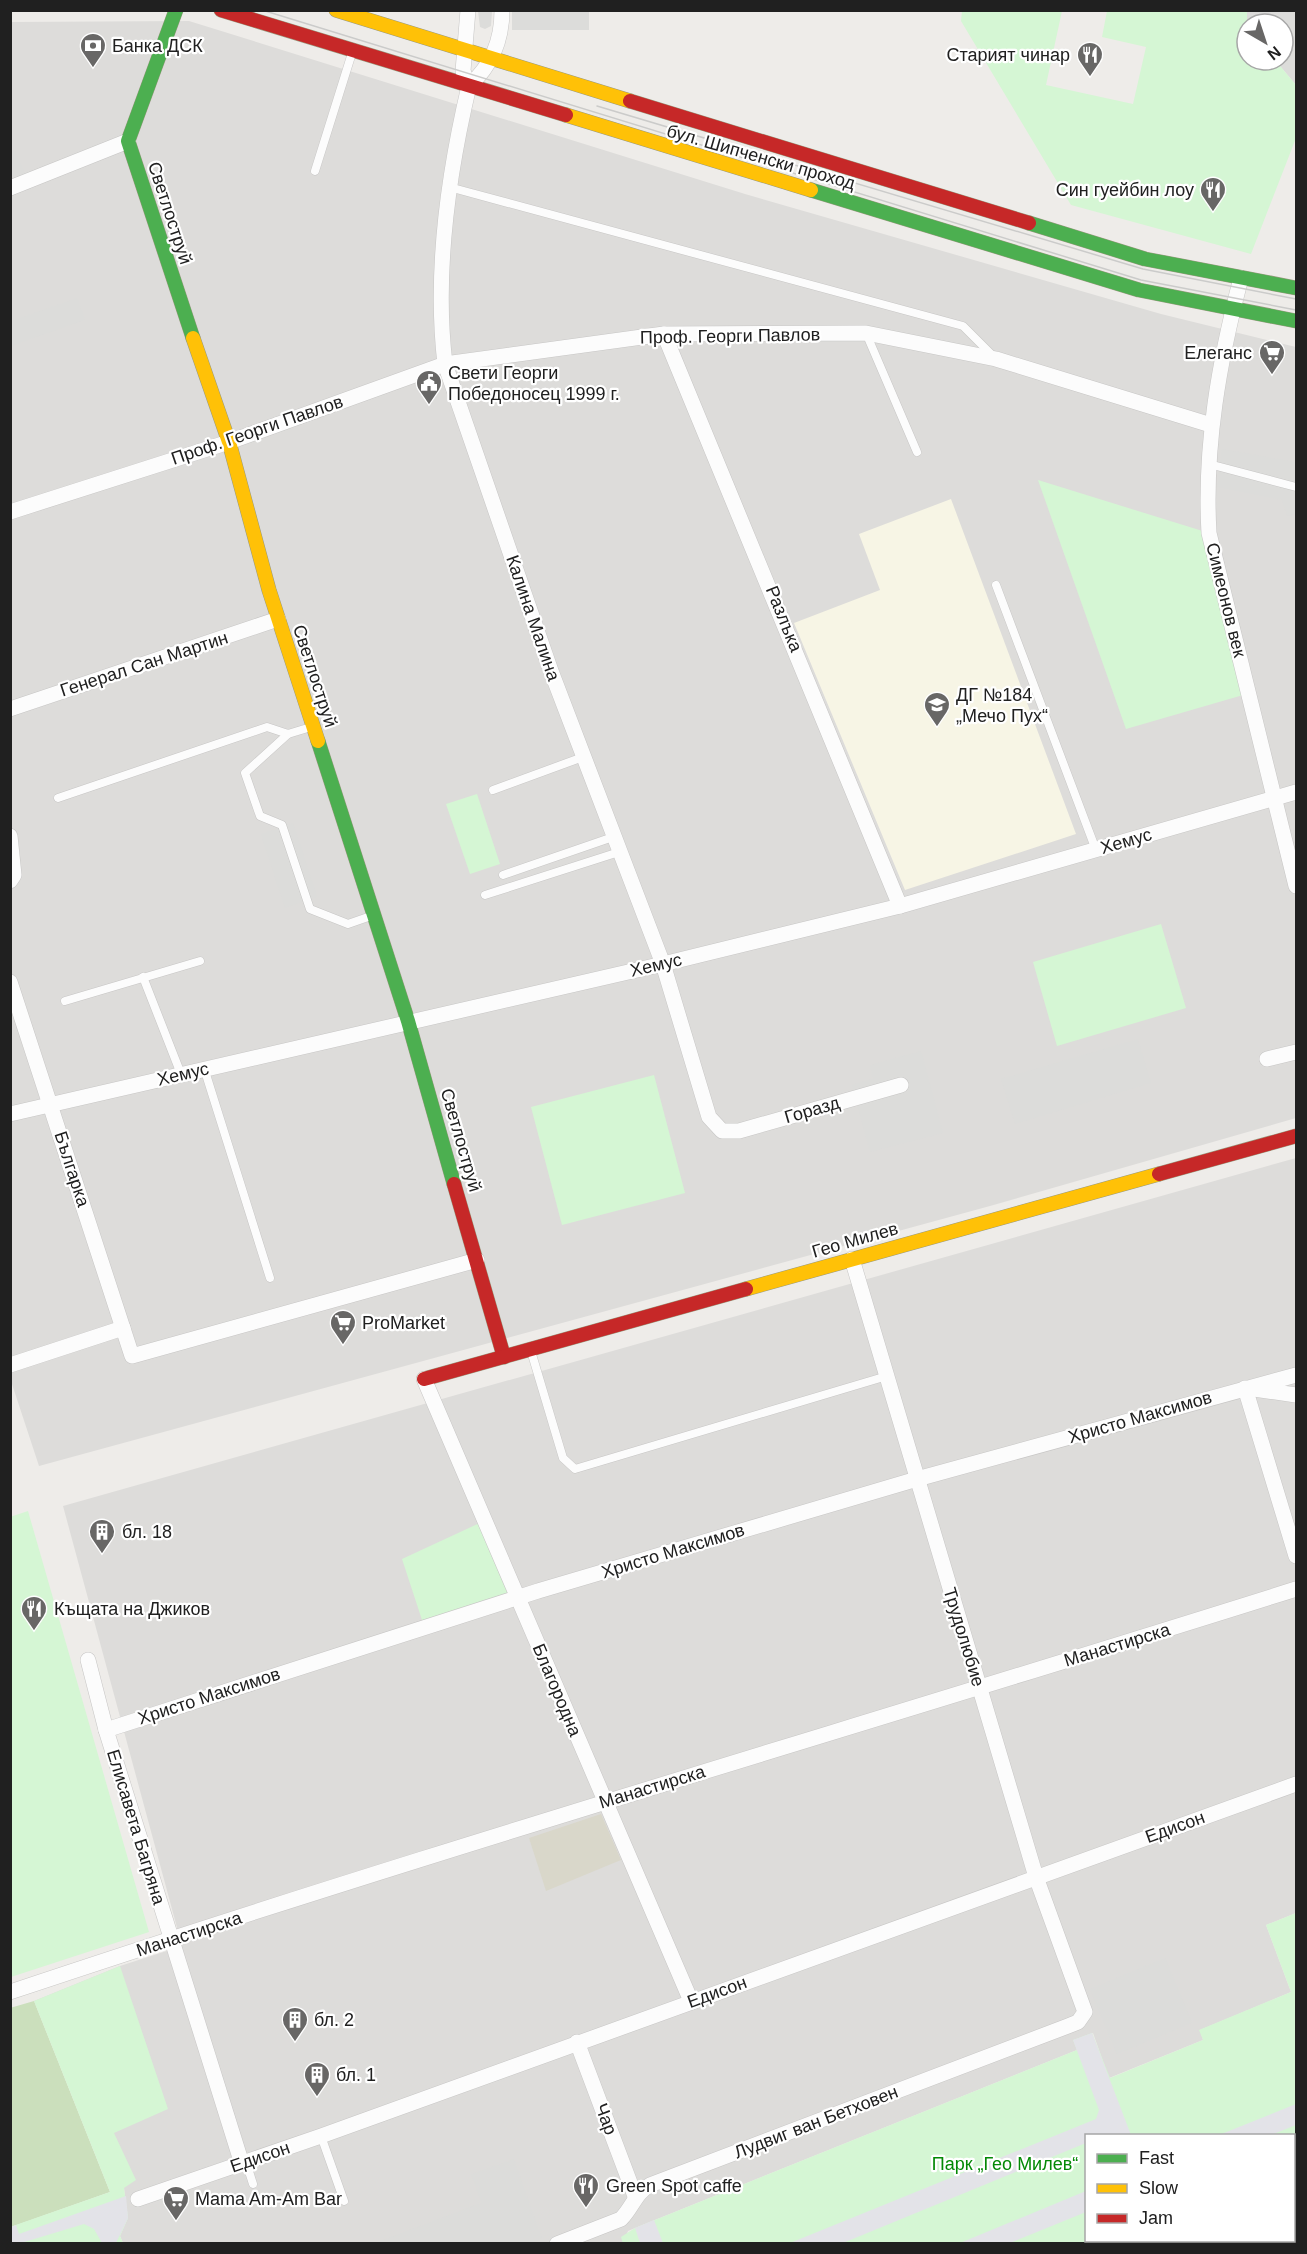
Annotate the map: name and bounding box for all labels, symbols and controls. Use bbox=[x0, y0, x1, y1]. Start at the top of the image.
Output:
north arrow bbox=[1235, 12, 1295, 72]
bank icon: Банка ДСК bbox=[78, 31, 108, 69]
place label: Банка ДСК bbox=[112, 36, 203, 56]
restaurant icon: Старият чинар bbox=[1075, 40, 1105, 78]
text: N bbox=[1264, 43, 1284, 64]
place label: Старият чинар bbox=[946, 45, 1070, 65]
street label: бул. Шипченски проход bbox=[664, 121, 858, 194]
street label: Светлоструй bbox=[144, 159, 196, 267]
restaurant icon: Син гуейбин лоу bbox=[1198, 175, 1228, 213]
place label: Син гуейбин лоу bbox=[1056, 180, 1194, 200]
street label: Проф. Георги Павлов bbox=[640, 324, 820, 348]
supermarket icon: Елеганс bbox=[1257, 338, 1287, 376]
place label: Елеганс bbox=[1184, 343, 1252, 363]
place label: Свети Георги Победоносец 1999 г. bbox=[448, 363, 620, 404]
public building icon: Свети Георги Победоносец 1999 г. bbox=[414, 368, 444, 406]
street label: Проф. Георги Павлов bbox=[168, 391, 346, 469]
street label: Симеонов век bbox=[1202, 541, 1250, 659]
street label: Калина Малина bbox=[502, 552, 564, 684]
street label: Разлъка bbox=[762, 583, 807, 656]
street label: Светлоструй bbox=[289, 622, 341, 730]
street label: Генерал Сан Мартин bbox=[58, 627, 230, 701]
place label: ДГ №184 „Мечо Пух“ bbox=[956, 685, 1048, 726]
school or university icon: ДГ №184 „Мечо Пух“ bbox=[922, 690, 952, 728]
street label: Хемус bbox=[1098, 824, 1154, 858]
street label: Хемус bbox=[628, 949, 684, 981]
street label: Хемус bbox=[155, 1058, 211, 1090]
street label: Светлоструй bbox=[437, 1086, 485, 1194]
street label: Горазд bbox=[782, 1092, 843, 1127]
street label: Българка bbox=[50, 1129, 94, 1210]
street label: Гео Милев bbox=[810, 1218, 900, 1262]
supermarket icon: ProMarket bbox=[328, 1308, 358, 1346]
place label: ProMarket bbox=[362, 1313, 445, 1333]
street label: Христо Максимов bbox=[1066, 1387, 1214, 1447]
building icon: бл. 18 bbox=[87, 1517, 117, 1555]
street label: Христо Максимов bbox=[599, 1520, 747, 1582]
place label: бл. 18 bbox=[122, 1522, 172, 1542]
street label: Трудолюбие bbox=[939, 1585, 989, 1689]
restaurant icon: Къщата на Джиков bbox=[19, 1594, 49, 1632]
place label: Къщата на Джиков bbox=[54, 1599, 210, 1619]
street label: Манастирска bbox=[1062, 1619, 1173, 1671]
street label: Благородна bbox=[529, 1641, 586, 1740]
street label: Христо Максимов bbox=[135, 1664, 283, 1728]
street label: Елисавета Багряна bbox=[103, 1747, 169, 1908]
street label: Манастирска bbox=[597, 1761, 708, 1813]
street label: Едисон bbox=[1143, 1807, 1207, 1847]
street label: Манастирска bbox=[134, 1907, 245, 1960]
street label: Едисон bbox=[685, 1972, 749, 2012]
building icon: бл. 2 bbox=[280, 2005, 310, 2043]
place label: бл. 2 bbox=[314, 2010, 354, 2030]
building icon: бл. 1 bbox=[302, 2060, 332, 2098]
place label: бл. 1 bbox=[336, 2065, 376, 2085]
street label: Лудвиг ван Бетховен bbox=[731, 2081, 901, 2163]
street label: Чар bbox=[591, 2100, 621, 2138]
legend bbox=[1085, 2134, 1295, 2242]
street label: Едисон bbox=[228, 2137, 292, 2177]
text: Fast bbox=[1139, 2148, 1174, 2168]
park label: Парк „Гео Милев“ bbox=[932, 2154, 1078, 2174]
restaurant icon: Green Spot caffe bbox=[571, 2171, 601, 2209]
place label: Green Spot caffe bbox=[606, 2176, 742, 2196]
text: Slow bbox=[1139, 2178, 1179, 2198]
supermarket icon: Mama Am-Am Bar bbox=[161, 2184, 191, 2222]
place label: Mama Am-Am Bar bbox=[195, 2189, 342, 2209]
text: Jam bbox=[1139, 2208, 1173, 2228]

